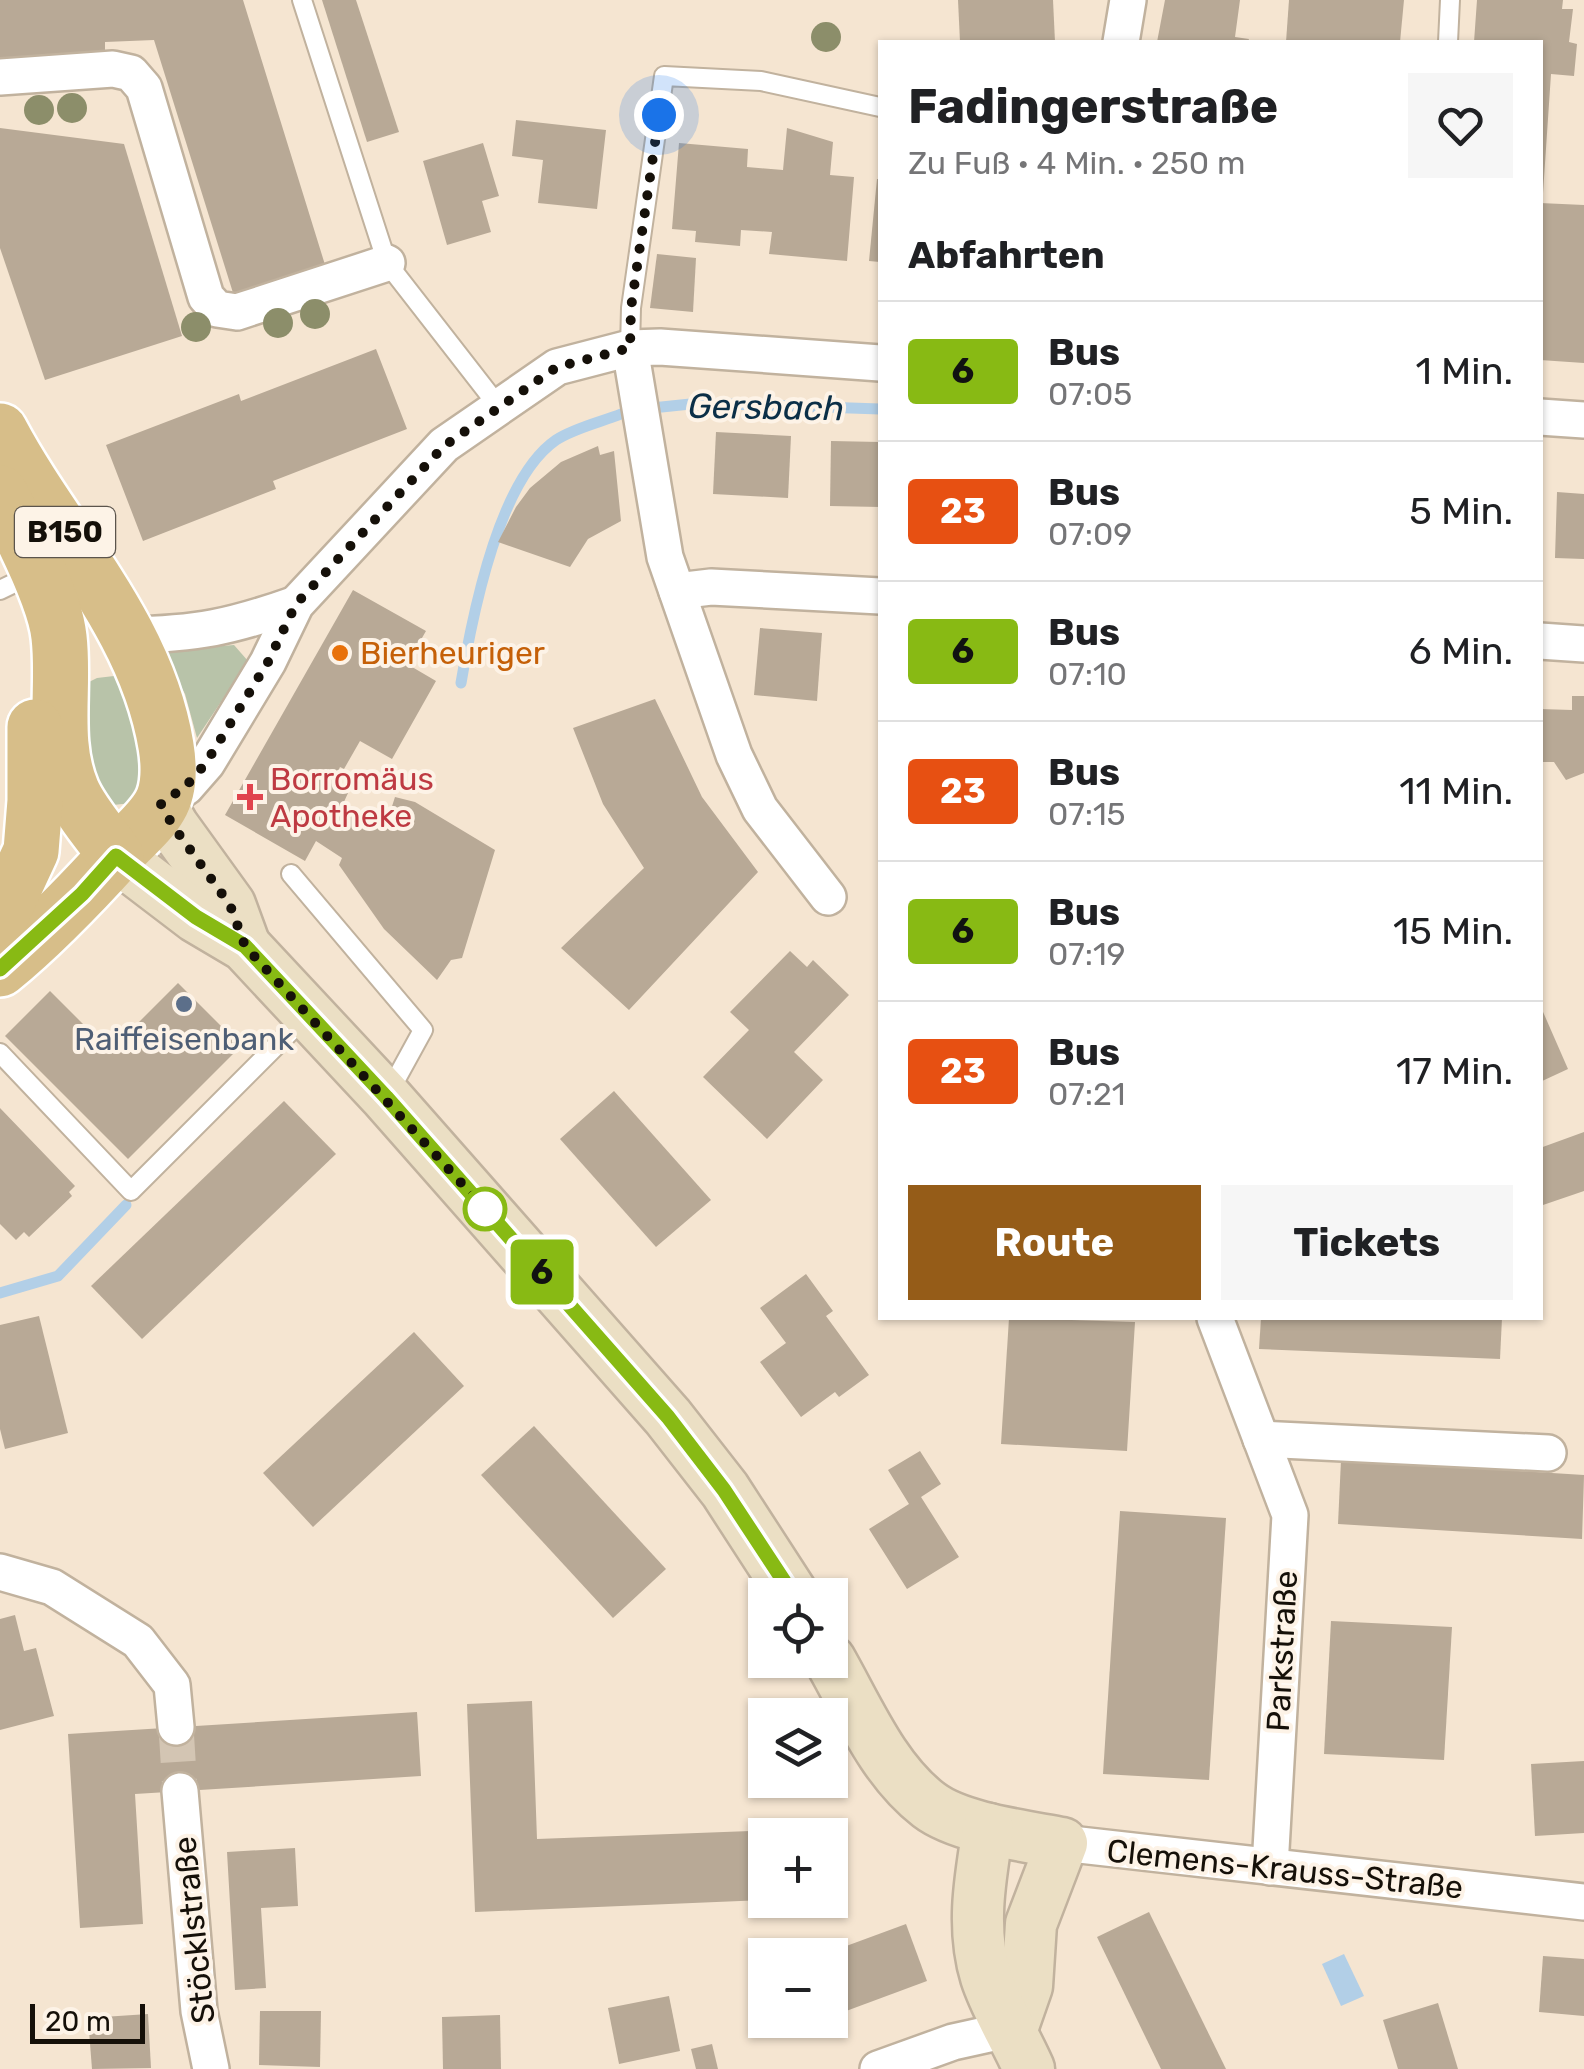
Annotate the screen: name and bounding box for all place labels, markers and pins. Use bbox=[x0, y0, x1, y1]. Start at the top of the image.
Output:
place label: Bierheuriger bbox=[360, 634, 545, 672]
marker: Bierheuriger bbox=[329, 642, 351, 664]
place label: Borromäus Apotheke bbox=[270, 760, 434, 835]
marker: Borromäus Apotheke bbox=[239, 786, 261, 808]
marker: Raiffeisenbank bbox=[173, 993, 195, 1015]
place label: Raiffeisenbank bbox=[74, 1020, 295, 1058]
unlabelled marker bbox=[464, 1188, 506, 1230]

